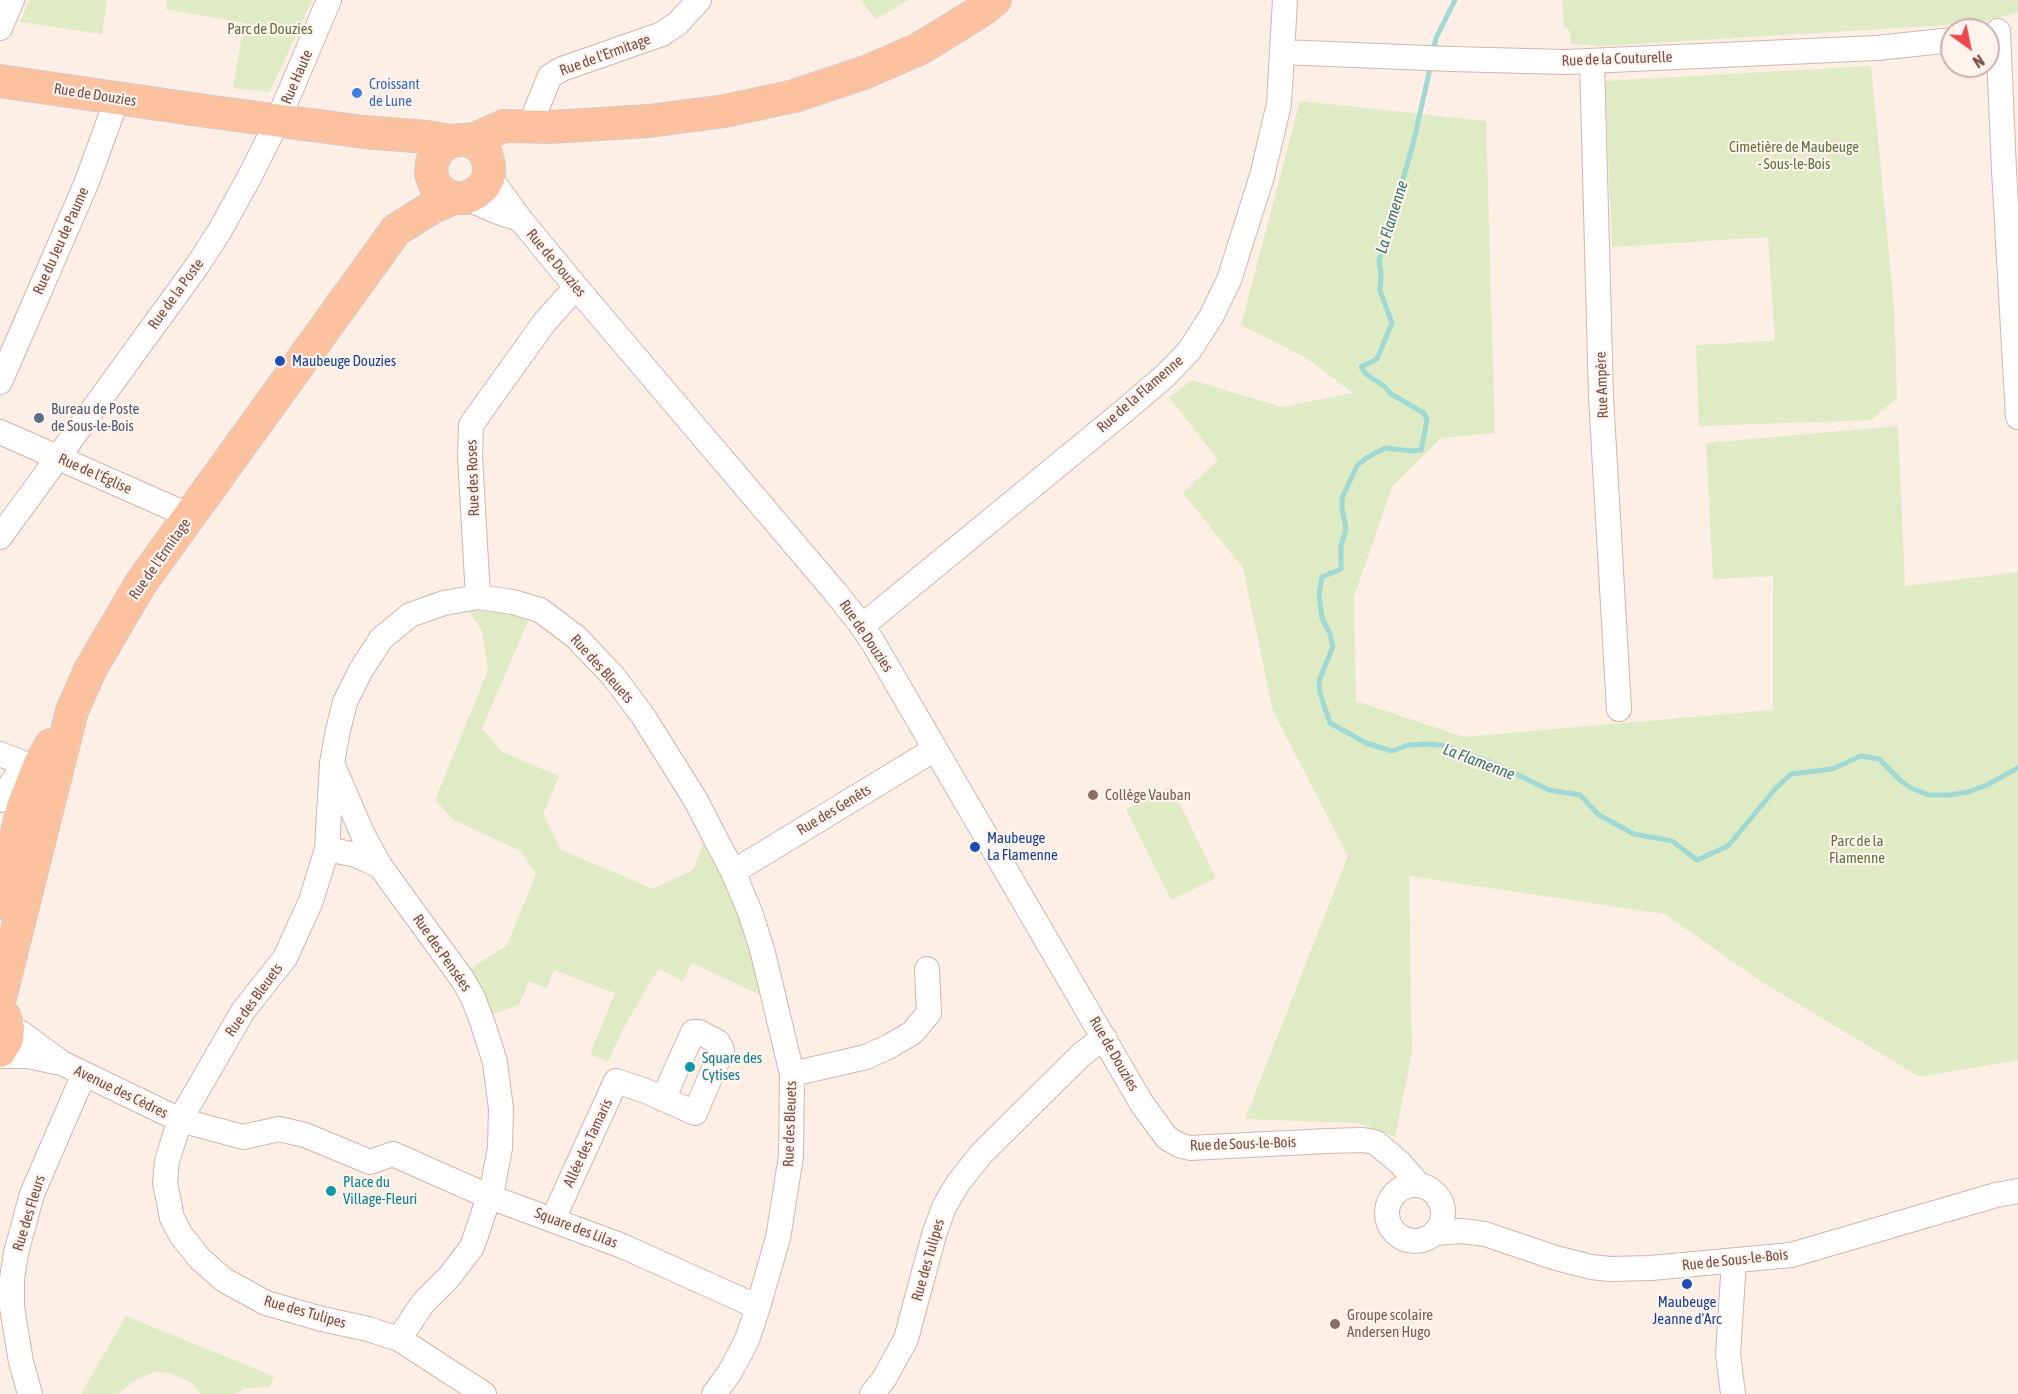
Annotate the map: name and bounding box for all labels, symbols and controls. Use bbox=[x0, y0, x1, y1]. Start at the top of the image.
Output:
north arrow bbox=[1940, 18, 2000, 78]
park label: Parc de Douzies bbox=[227, 20, 313, 38]
street label: Rue de l'Ermitage bbox=[557, 30, 653, 80]
street label: Rue Haute bbox=[277, 47, 317, 107]
street label: Rue de la Couturelle bbox=[1561, 48, 1673, 70]
text: N bbox=[1970, 51, 1988, 72]
place label: Croissant de Lune bbox=[369, 75, 420, 110]
street label: Rue de Douzies bbox=[52, 80, 138, 110]
marker: Croissant de Lune bbox=[350, 86, 364, 100]
park label: Cimetière de Maubeuge - Sous-le-Bois bbox=[1729, 138, 1859, 173]
water label: La Flamenne bbox=[1372, 178, 1412, 256]
street label: Rue du Jeu de Paume bbox=[29, 184, 93, 298]
street label: Rue de Douzies bbox=[522, 225, 590, 301]
street label: Rue de la Poste bbox=[144, 255, 208, 333]
street label: Rue Ampère bbox=[1592, 351, 1612, 419]
place label: Maubeuge Douzies bbox=[292, 352, 396, 370]
street label: Rue de la Flamenne bbox=[1093, 352, 1187, 436]
marker: Maubeuge Douzies bbox=[273, 354, 287, 368]
place label: Bureau de Poste de Sous-le-Bois bbox=[51, 400, 139, 435]
marker: Bureau de Poste de Sous-le-Bois bbox=[32, 411, 46, 425]
street label: Rue des Roses bbox=[463, 439, 483, 517]
street label: Rue de l'Église bbox=[56, 450, 134, 498]
street label: Rue de l'Ermitage bbox=[125, 515, 195, 603]
street label: Rue de Douzies bbox=[835, 596, 897, 676]
street label: Rue des Bleuets bbox=[566, 631, 638, 707]
water label: La Flamenne bbox=[1440, 740, 1518, 784]
street label: Rue des Genêts bbox=[794, 781, 874, 839]
place label: Collège Vauban bbox=[1105, 786, 1191, 804]
marker: Collège Vauban bbox=[1086, 788, 1100, 802]
place label: Maubeuge La Flamenne bbox=[987, 829, 1058, 864]
park label: Parc de la Flamenne bbox=[1829, 832, 1885, 867]
marker: Maubeuge La Flamenne bbox=[968, 840, 982, 854]
street label: Rue des Pensées bbox=[409, 911, 475, 995]
street label: Rue des Bleuets bbox=[221, 960, 287, 1040]
street label: Rue de Douzies bbox=[1085, 1013, 1143, 1095]
place label: Square des Cytises bbox=[702, 1049, 762, 1084]
marker: Square des Cytises bbox=[683, 1060, 697, 1074]
street label: Avenue des Cèdres bbox=[71, 1062, 171, 1122]
street label: Rue des Bleuets bbox=[779, 1081, 801, 1167]
street label: Allée des Tamaris bbox=[560, 1096, 616, 1190]
street label: Rue de Sous-le-Bois bbox=[1189, 1133, 1297, 1155]
street label: Rue des Fleurs bbox=[9, 1173, 49, 1253]
place label: Place du Village-Fleuri bbox=[343, 1173, 417, 1208]
marker: Place du Village-Fleuri bbox=[324, 1184, 338, 1198]
street label: Square des Lilas bbox=[532, 1204, 620, 1252]
street label: Rue des Tulipes bbox=[908, 1217, 948, 1303]
street label: Rue de Sous-le-Bois bbox=[1681, 1245, 1789, 1275]
marker: Maubeuge Jeanne d'Arc bbox=[1680, 1277, 1694, 1291]
street label: Rue des Tulipes bbox=[262, 1292, 348, 1332]
place label: Maubeuge Jeanne d'Arc bbox=[1653, 1293, 1721, 1328]
place label: Groupe scolaire Andersen Hugo bbox=[1347, 1306, 1433, 1341]
marker: Groupe scolaire Andersen Hugo bbox=[1328, 1317, 1342, 1331]

